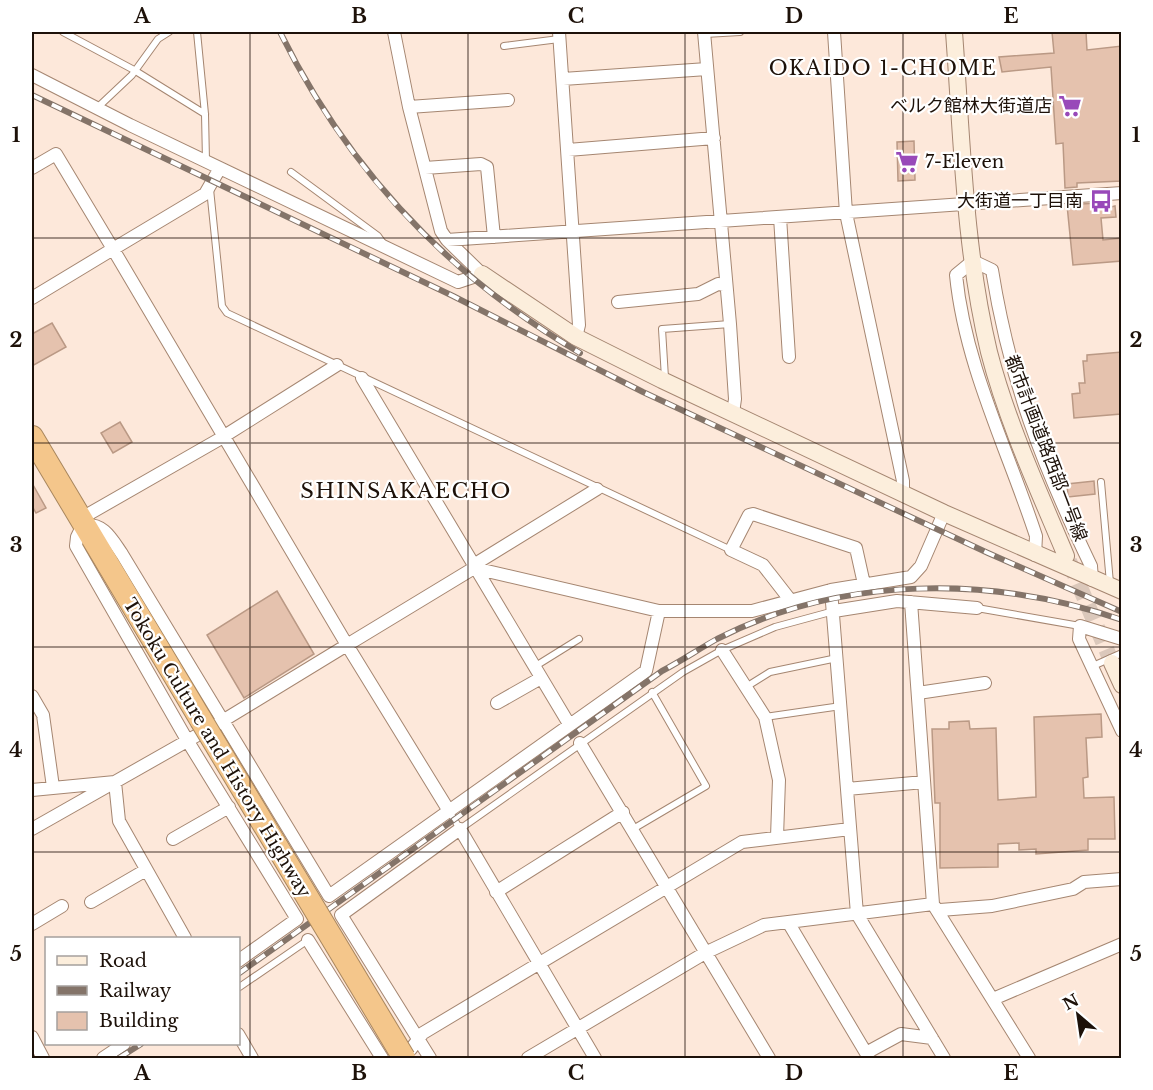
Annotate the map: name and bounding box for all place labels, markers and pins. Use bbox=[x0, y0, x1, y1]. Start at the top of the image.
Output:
supermarket icon: ベルク館林大街道店 bbox=[1057, 93, 1083, 119]
place label: ベルク館林大街道店 bbox=[890, 95, 1052, 117]
supermarket icon: 7-Eleven bbox=[894, 149, 920, 175]
place label: 7-Eleven bbox=[925, 151, 1004, 173]
bus stop icon: 大街道一丁目南 bbox=[1088, 188, 1114, 214]
place label: 大街道一丁目南 bbox=[957, 190, 1083, 212]

